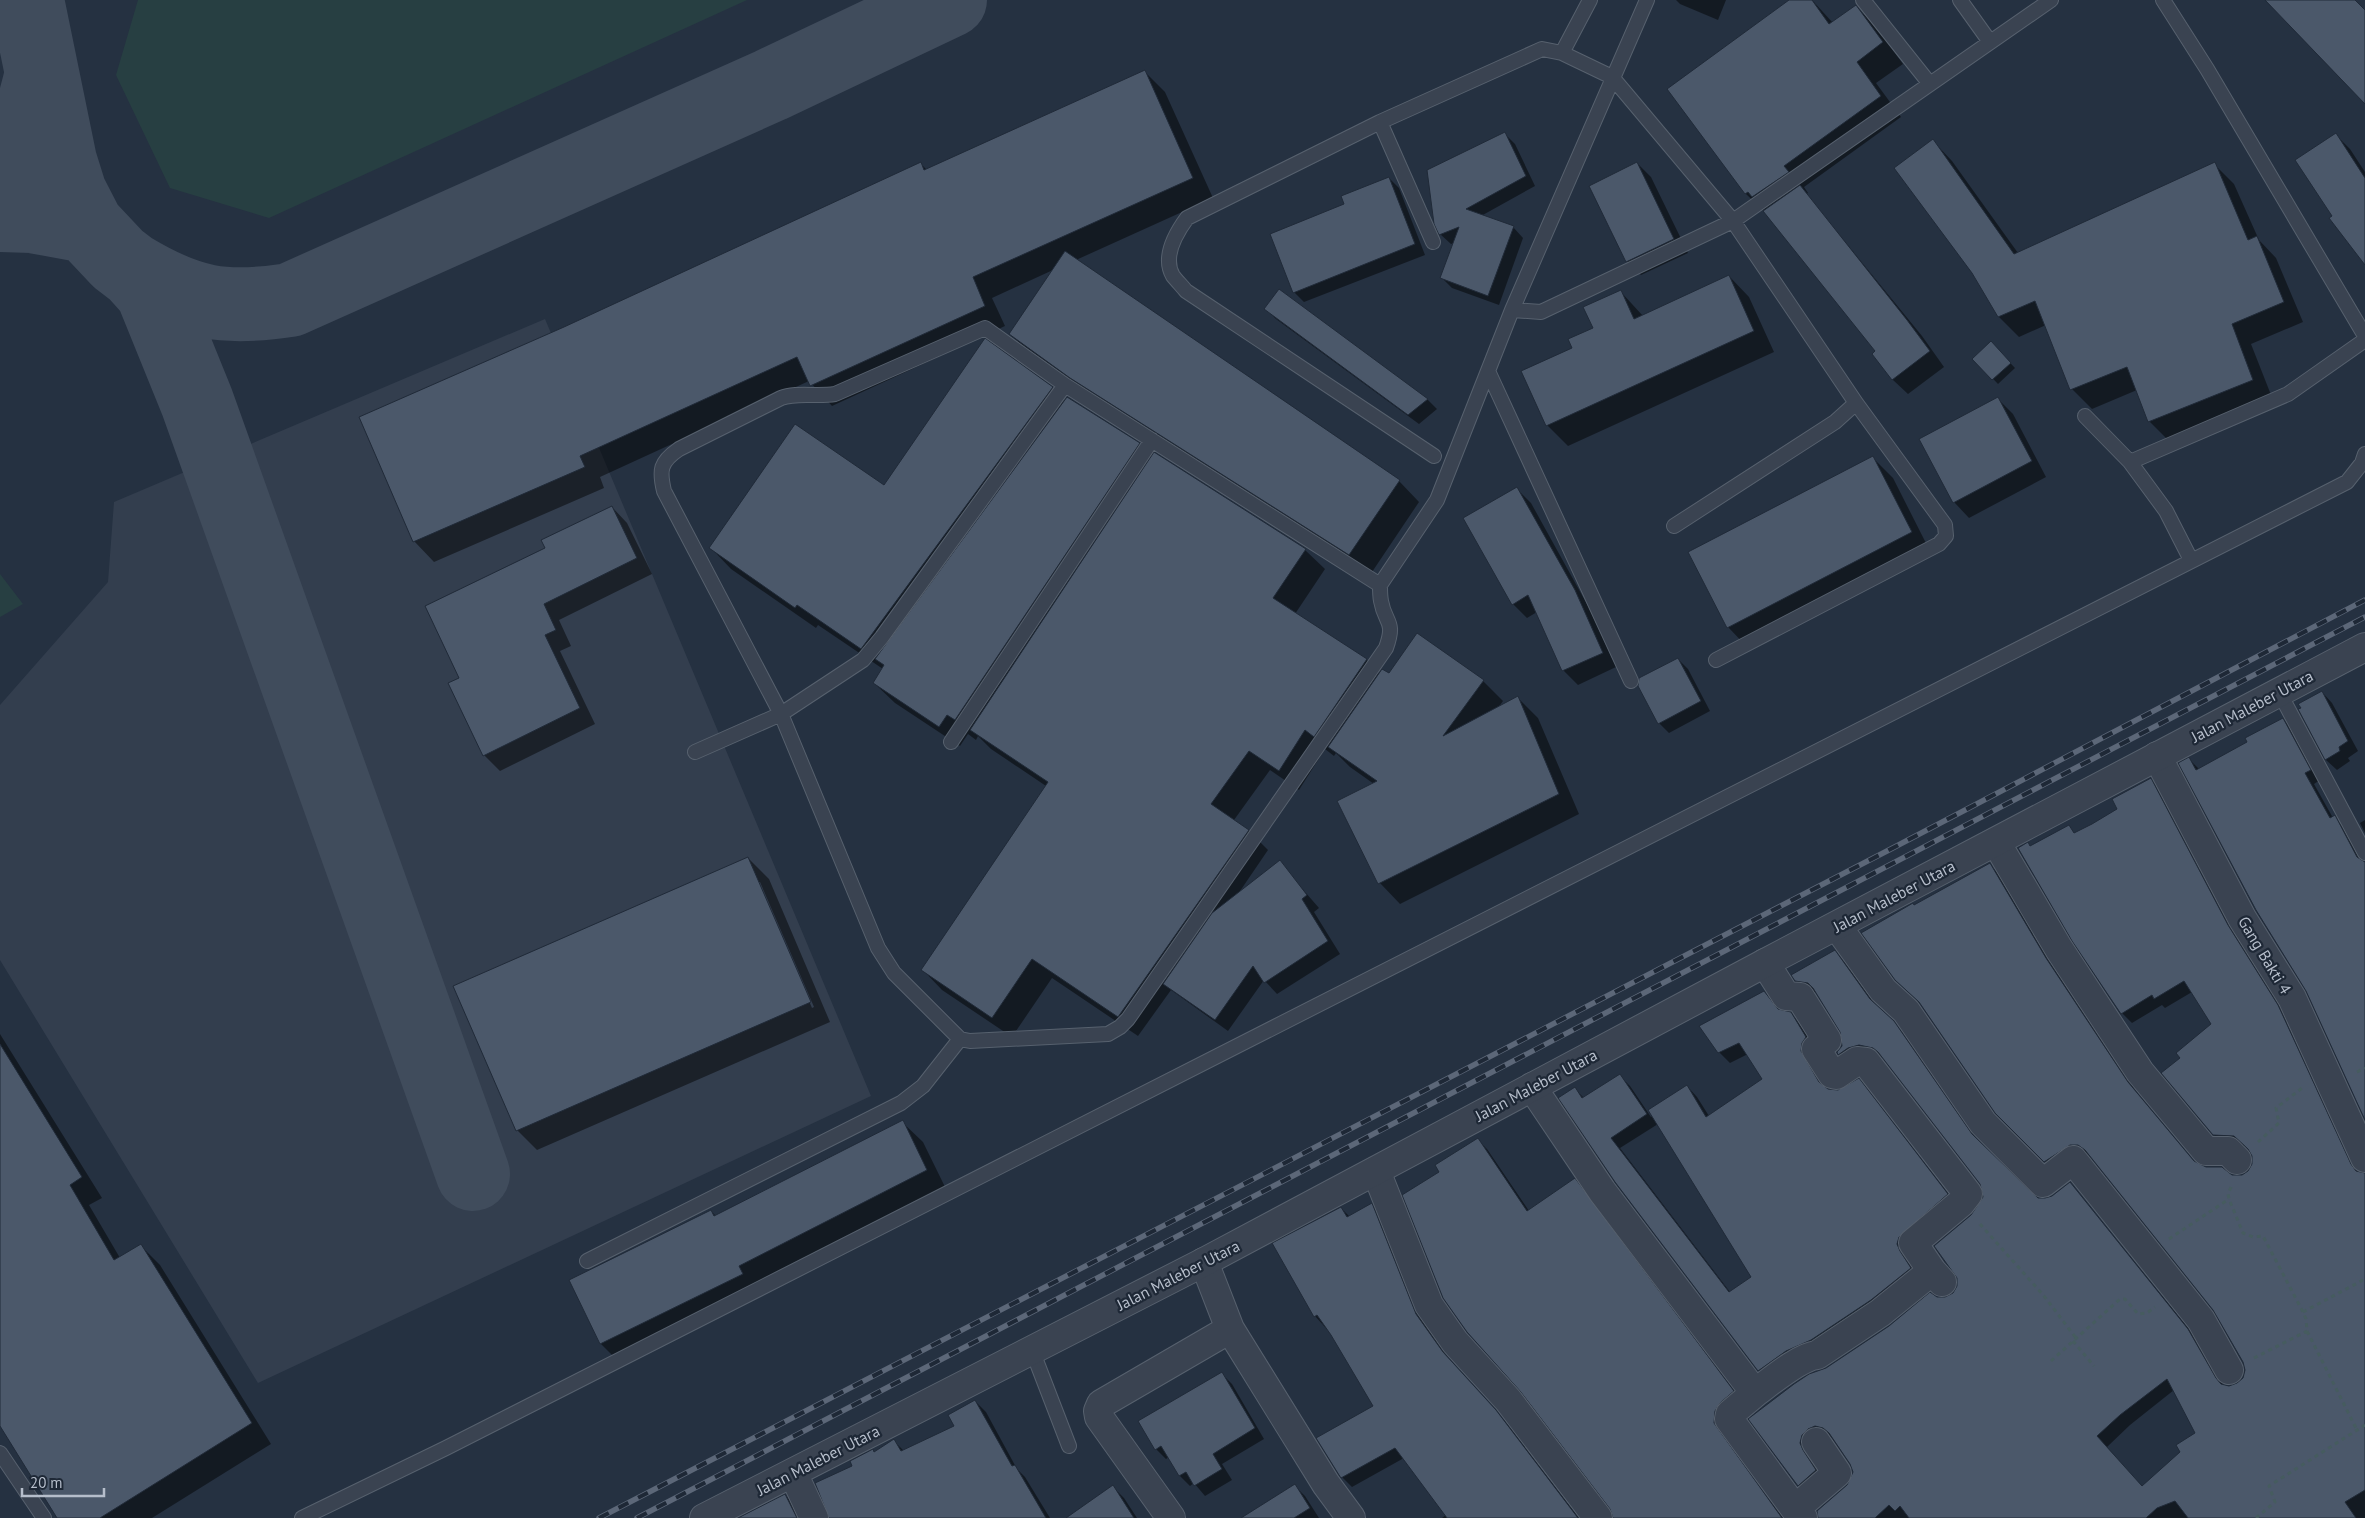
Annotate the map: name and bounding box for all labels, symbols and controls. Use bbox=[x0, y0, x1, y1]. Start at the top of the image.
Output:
street label: Jalan Maleber Utara bbox=[2187, 665, 2316, 747]
street label: Jalan Maleber Utara bbox=[1829, 855, 1958, 937]
street label: Gang Bakti 4 bbox=[2234, 913, 2296, 998]
street label: Jalan Maleber Utara bbox=[1471, 1044, 1600, 1126]
street label: Jalan Maleber Utara bbox=[1112, 1235, 1243, 1315]
street label: Jalan Maleber Utara bbox=[752, 1420, 883, 1500]
scale bar bbox=[22, 1466, 105, 1498]
text: 20 m bbox=[30, 1473, 63, 1492]

